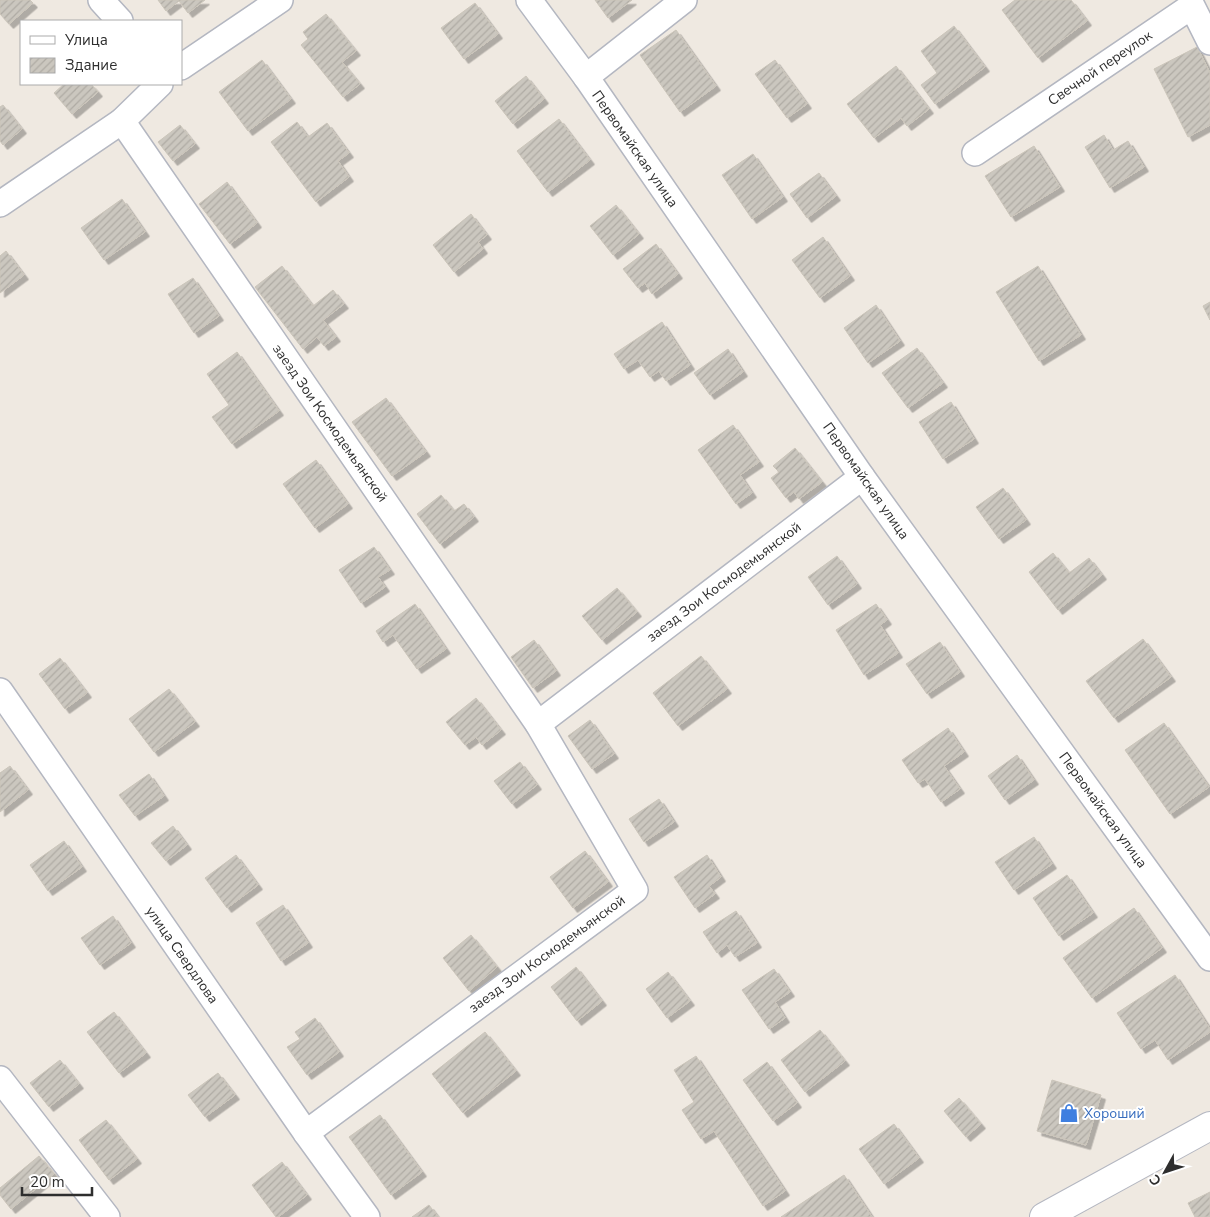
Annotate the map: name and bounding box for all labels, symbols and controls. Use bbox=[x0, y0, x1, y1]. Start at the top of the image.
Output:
legend bbox=[20, 20, 182, 85]
street label: Свечной переулок bbox=[1044, 26, 1156, 110]
text: Улица bbox=[64, 30, 108, 50]
text: Здание bbox=[65, 55, 117, 75]
street label: Первомайская улица bbox=[587, 87, 683, 211]
street label: заезд Зои Космодемьянской bbox=[268, 340, 392, 506]
street label: Первомайская улица bbox=[818, 419, 914, 543]
street label: заезд Зои Космодемьянской bbox=[643, 518, 805, 646]
street label: Первомайская улица bbox=[1055, 748, 1151, 872]
street label: заезд Зои Космодемьянской bbox=[465, 891, 629, 1017]
street label: улица Свердлова bbox=[141, 902, 223, 1008]
shop icon: Хороший bbox=[1058, 1102, 1080, 1124]
place label: Хороший bbox=[1084, 1104, 1145, 1123]
north arrow bbox=[1140, 1147, 1190, 1197]
scale bar bbox=[22, 1164, 92, 1196]
text: С bbox=[1145, 1170, 1166, 1190]
text: 20 m bbox=[30, 1172, 65, 1192]

